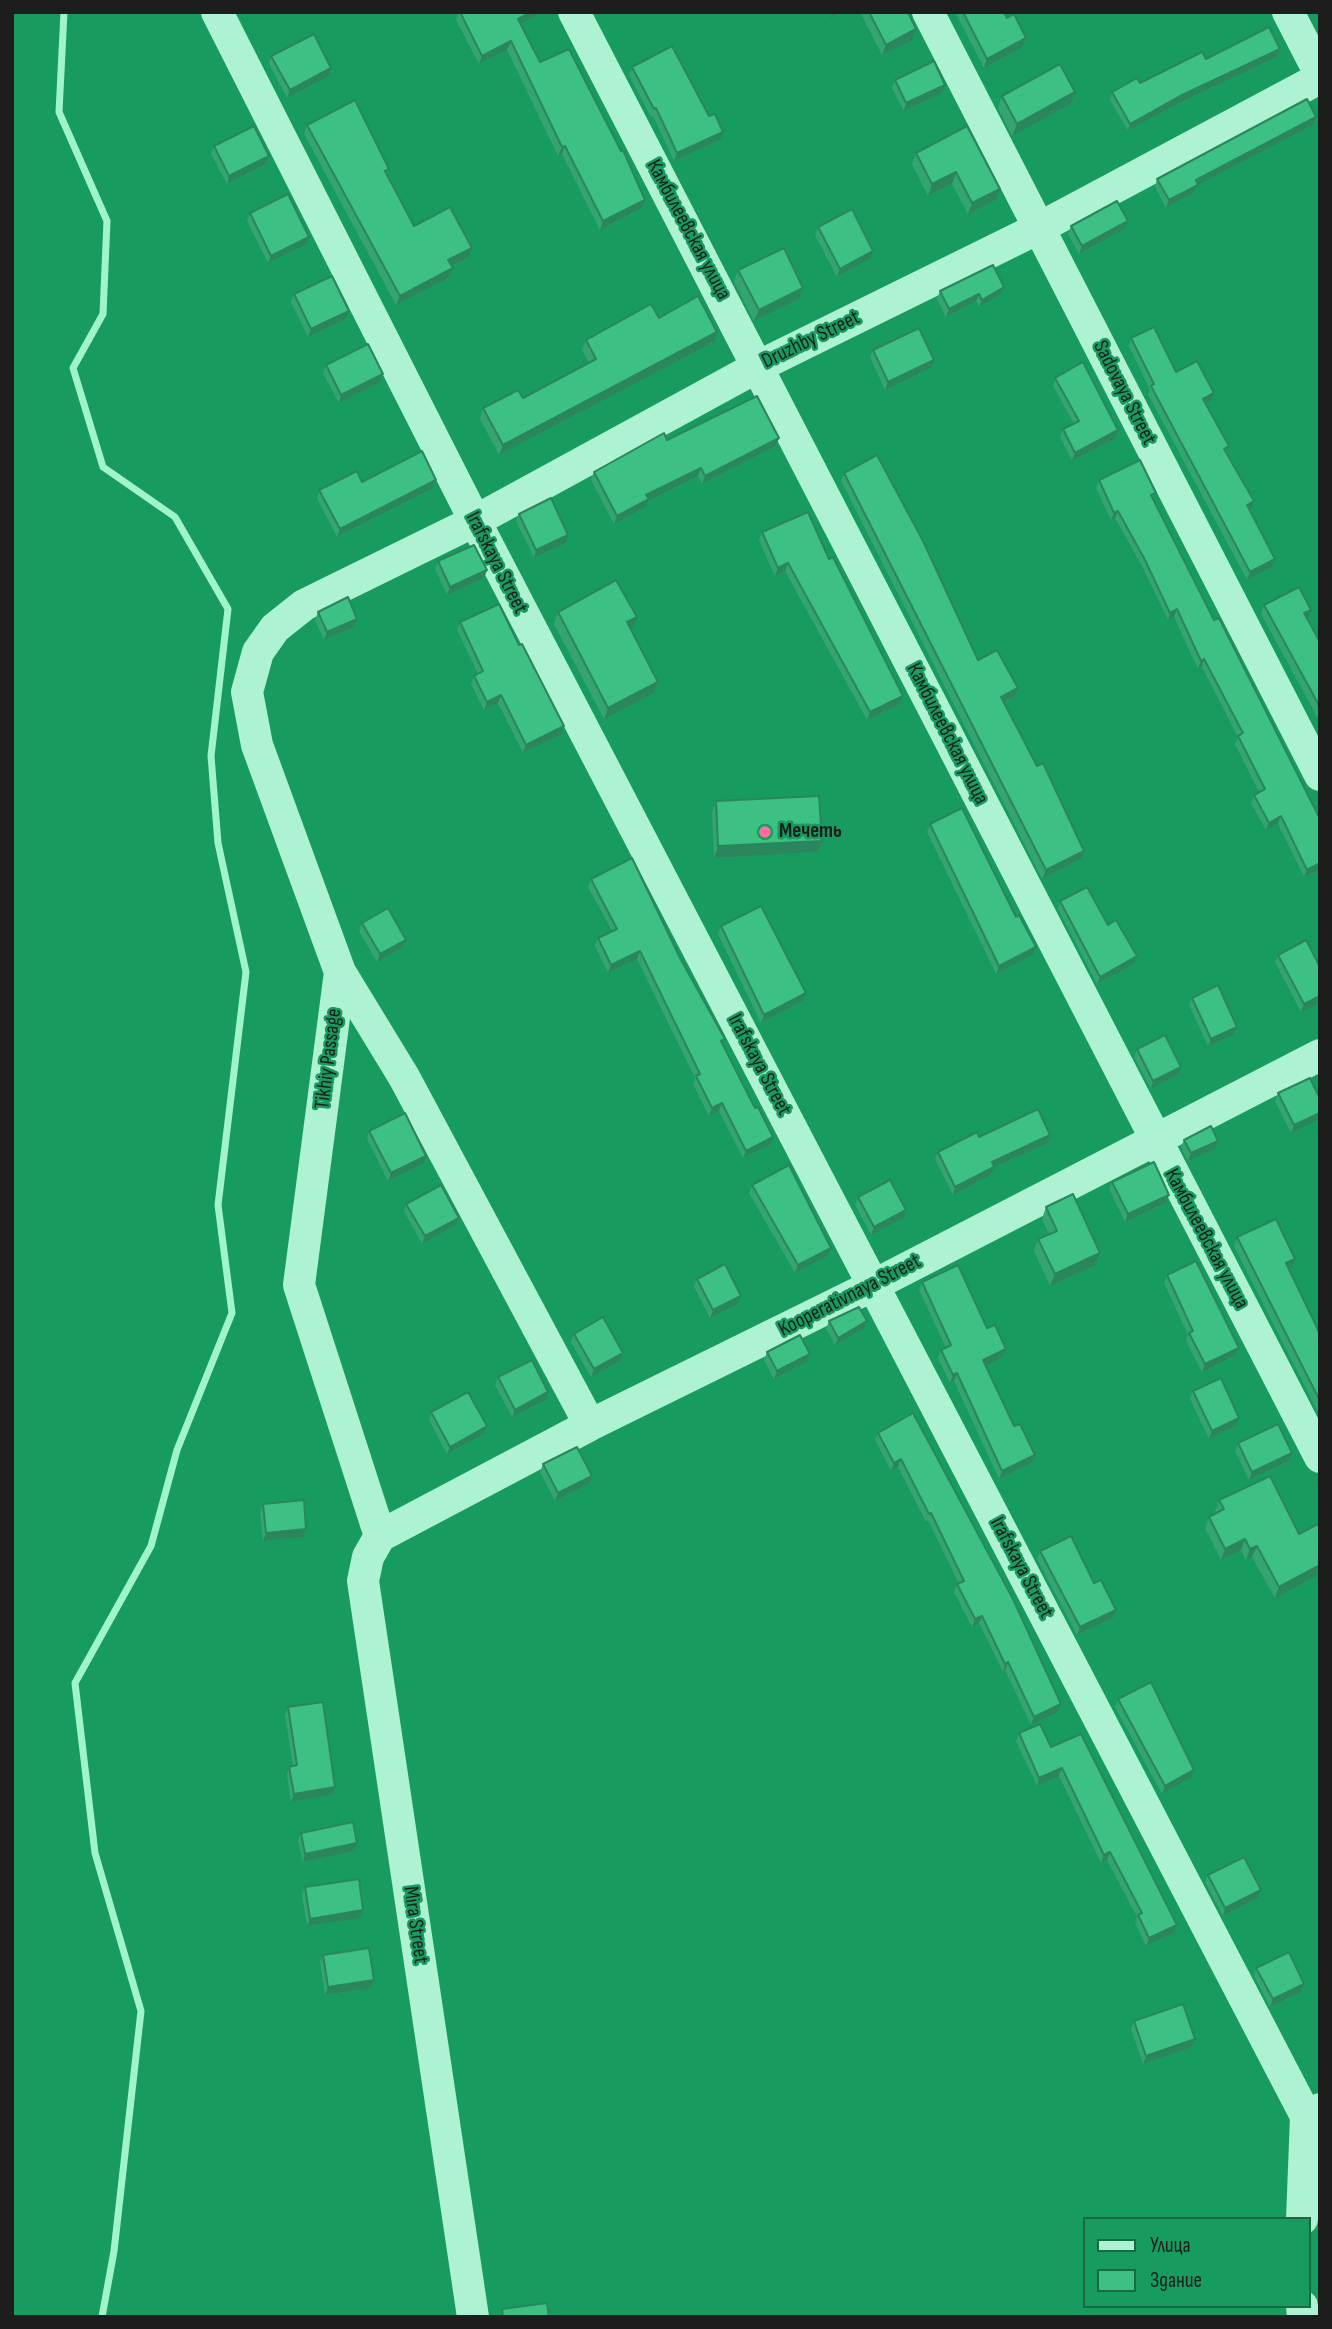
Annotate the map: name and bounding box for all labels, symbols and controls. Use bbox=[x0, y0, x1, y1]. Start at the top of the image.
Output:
street label: Камбилеевская улица bbox=[640, 156, 736, 304]
street label: Druzhby Street bbox=[758, 305, 864, 375]
street label: Sadovaya Street bbox=[1087, 337, 1161, 449]
street label: Irafskaya Street bbox=[460, 508, 532, 618]
street label: Камбилеевская улица bbox=[901, 659, 993, 809]
place label: Мечеть bbox=[779, 819, 842, 845]
marker: Мечеть bbox=[757, 824, 773, 840]
street label: Tikhiy Passage bbox=[310, 1007, 348, 1111]
street label: Irafskaya Street bbox=[722, 1010, 796, 1120]
street label: Камбилеевская улица bbox=[1158, 1165, 1254, 1313]
street label: Kooperativnaya Street bbox=[775, 1249, 925, 1343]
street label: Irafskaya Street bbox=[984, 1513, 1058, 1623]
street label: Mira Street bbox=[397, 1885, 433, 1965]
legend bbox=[1084, 2217, 1311, 2308]
text: Улица bbox=[1150, 2233, 1191, 2258]
text: Здание bbox=[1150, 2268, 1202, 2293]

